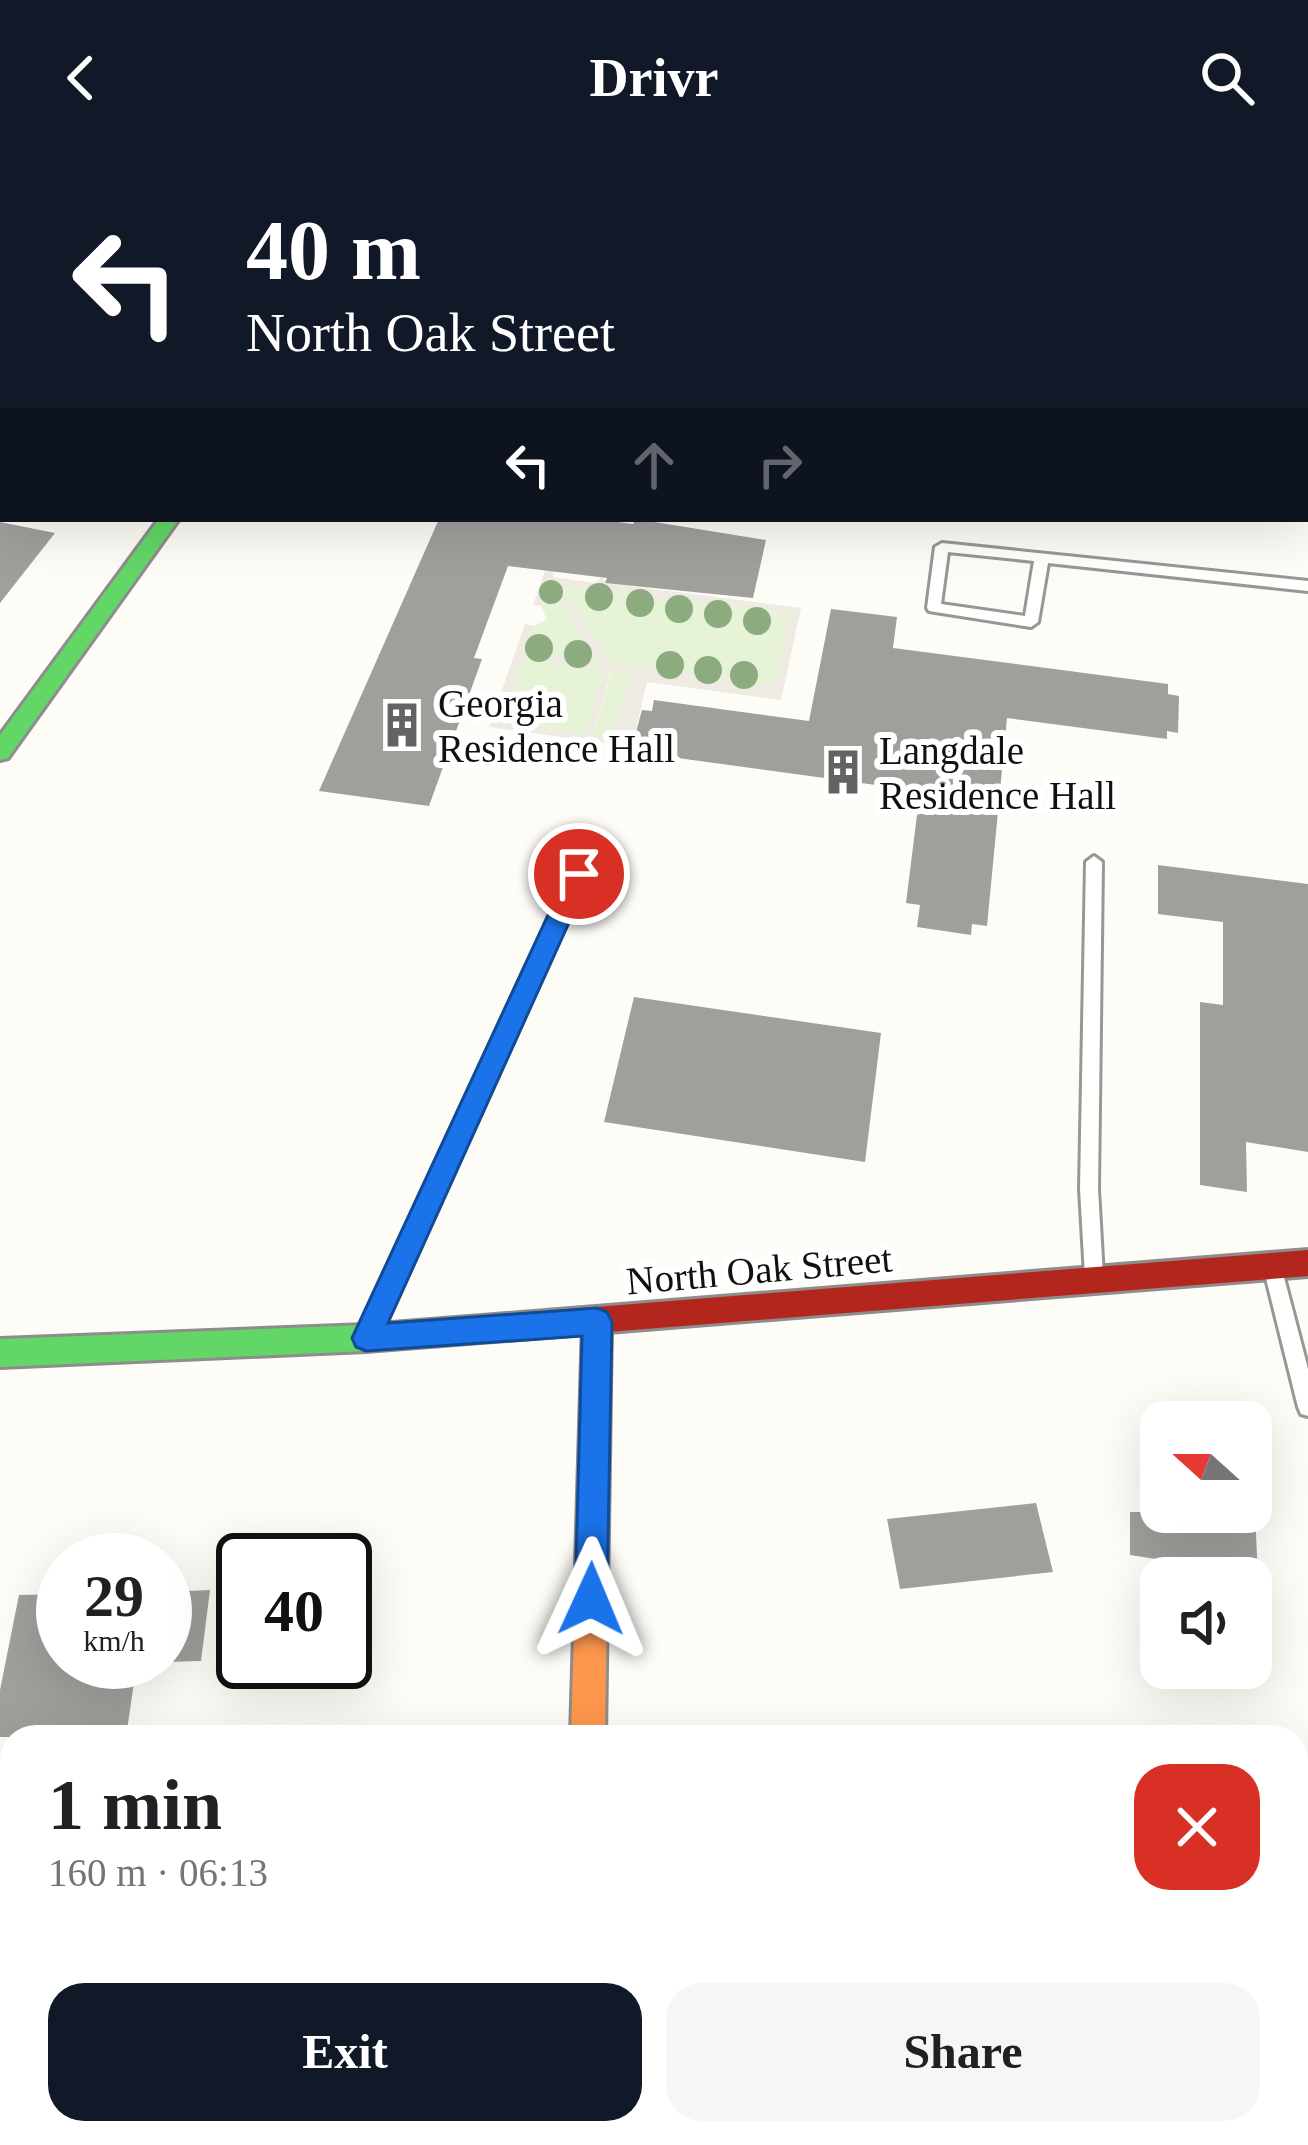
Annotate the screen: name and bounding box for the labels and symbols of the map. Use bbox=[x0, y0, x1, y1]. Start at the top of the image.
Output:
place label: Georgia Residence Hall bbox=[438, 682, 675, 770]
building icon: Georgia Residence Hall bbox=[377, 700, 427, 750]
place label: Langdale Residence Hall bbox=[879, 729, 1116, 817]
building icon: Langdale Residence Hall bbox=[818, 747, 868, 797]
pin bbox=[528, 823, 630, 925]
street label: North Oak Street bbox=[624, 1236, 894, 1303]
north arrow bbox=[1140, 1401, 1272, 1533]
speed limit sign: 40 bbox=[216, 1533, 372, 1689]
position arrow bbox=[528, 1536, 654, 1662]

